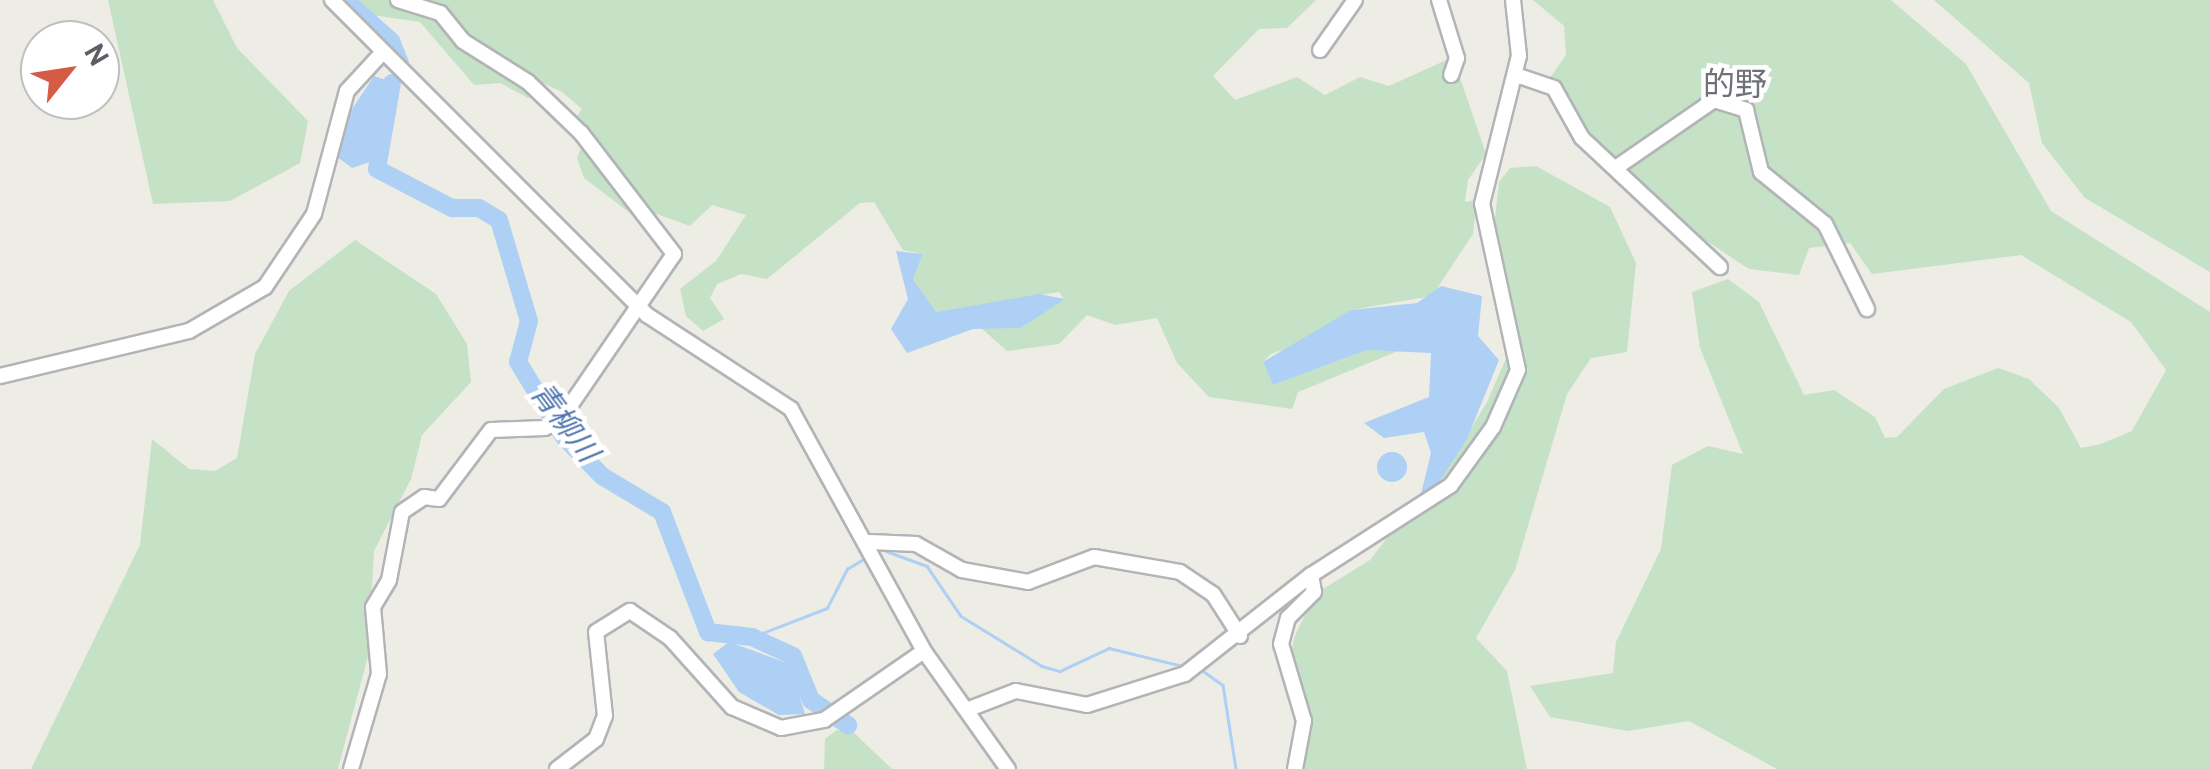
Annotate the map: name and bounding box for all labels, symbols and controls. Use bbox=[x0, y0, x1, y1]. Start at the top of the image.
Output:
north arrow bbox=[20, 20, 120, 120]
text: N bbox=[74, 38, 115, 74]
district label: 的野 bbox=[1703, 68, 1767, 106]
water label: 青柳川 bbox=[521, 377, 603, 471]

